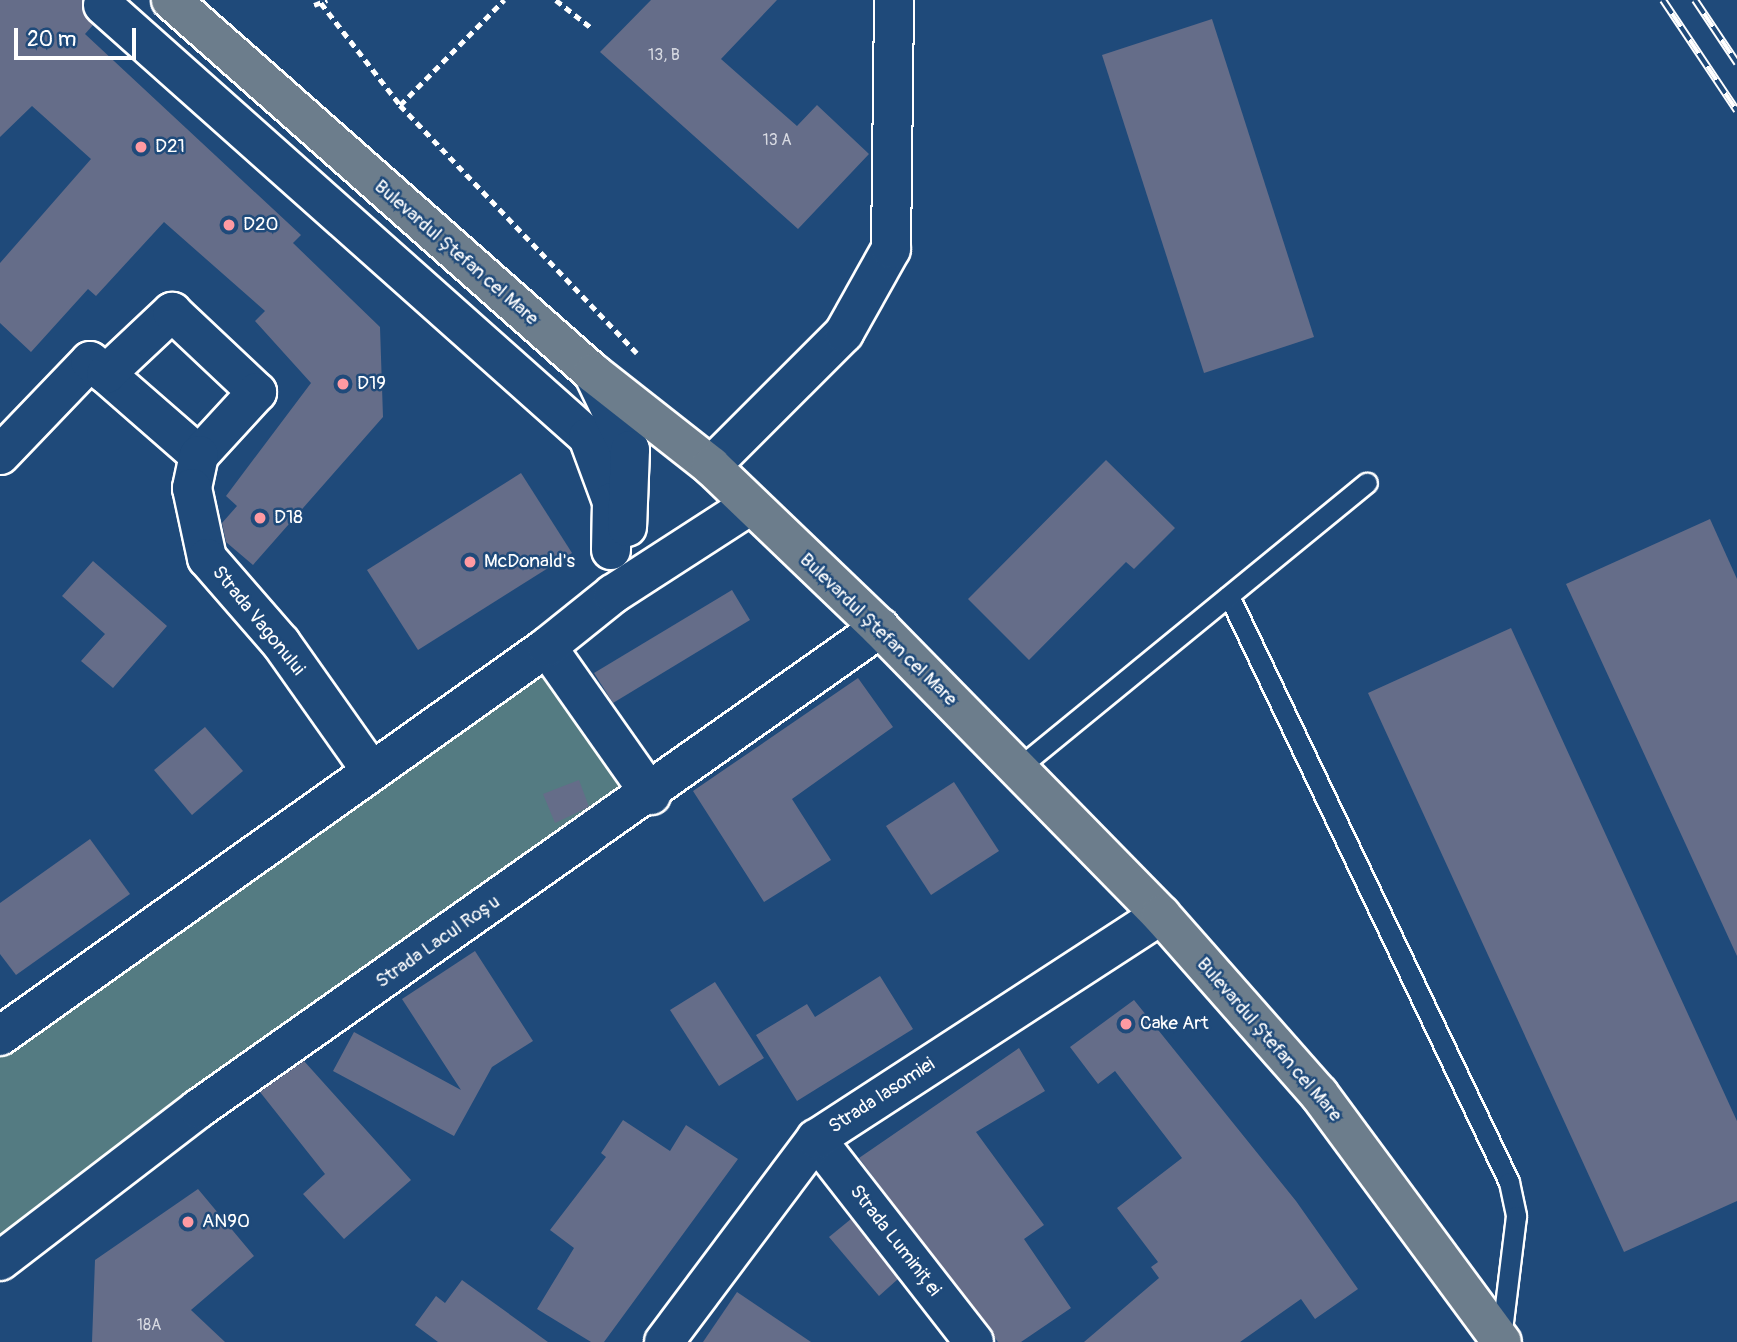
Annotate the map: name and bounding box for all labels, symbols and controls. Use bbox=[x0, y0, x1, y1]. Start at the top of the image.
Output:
scale bar bbox=[18, 14, 140, 58]
text: 20 m bbox=[27, 26, 76, 53]
house number: 13, B bbox=[648, 45, 680, 65]
house number: 13 A bbox=[762, 130, 792, 150]
place label: D21 bbox=[155, 136, 185, 158]
marker: D21 bbox=[133, 139, 149, 155]
street label: Bulevardul Ștefan cel Mare bbox=[369, 176, 543, 330]
place label: D20 bbox=[243, 214, 279, 236]
marker: D20 bbox=[221, 217, 237, 233]
place label: D19 bbox=[357, 373, 386, 395]
marker: D19 bbox=[335, 376, 351, 392]
place label: D18 bbox=[274, 507, 303, 529]
marker: D18 bbox=[252, 510, 268, 526]
street label: Bulevardul Ștefan cel Mare bbox=[795, 549, 961, 711]
place label: McDonald's bbox=[484, 551, 575, 573]
marker: McDonald's bbox=[462, 554, 478, 570]
street label: Strada Vagonului bbox=[207, 562, 309, 680]
street label: Strada Lacul Roșu bbox=[372, 891, 504, 993]
street label: Bulevardul Ștefan cel Mare bbox=[1192, 953, 1346, 1127]
place label: Cake Art bbox=[1140, 1013, 1209, 1035]
marker: Cake Art bbox=[1118, 1016, 1134, 1032]
street label: Strada Iasomiei bbox=[825, 1053, 939, 1139]
street label: Strada Luminiței bbox=[845, 1181, 945, 1301]
place label: AN90 bbox=[202, 1211, 250, 1233]
marker: AN90 bbox=[180, 1214, 196, 1230]
house number: 18A bbox=[137, 1315, 161, 1335]

